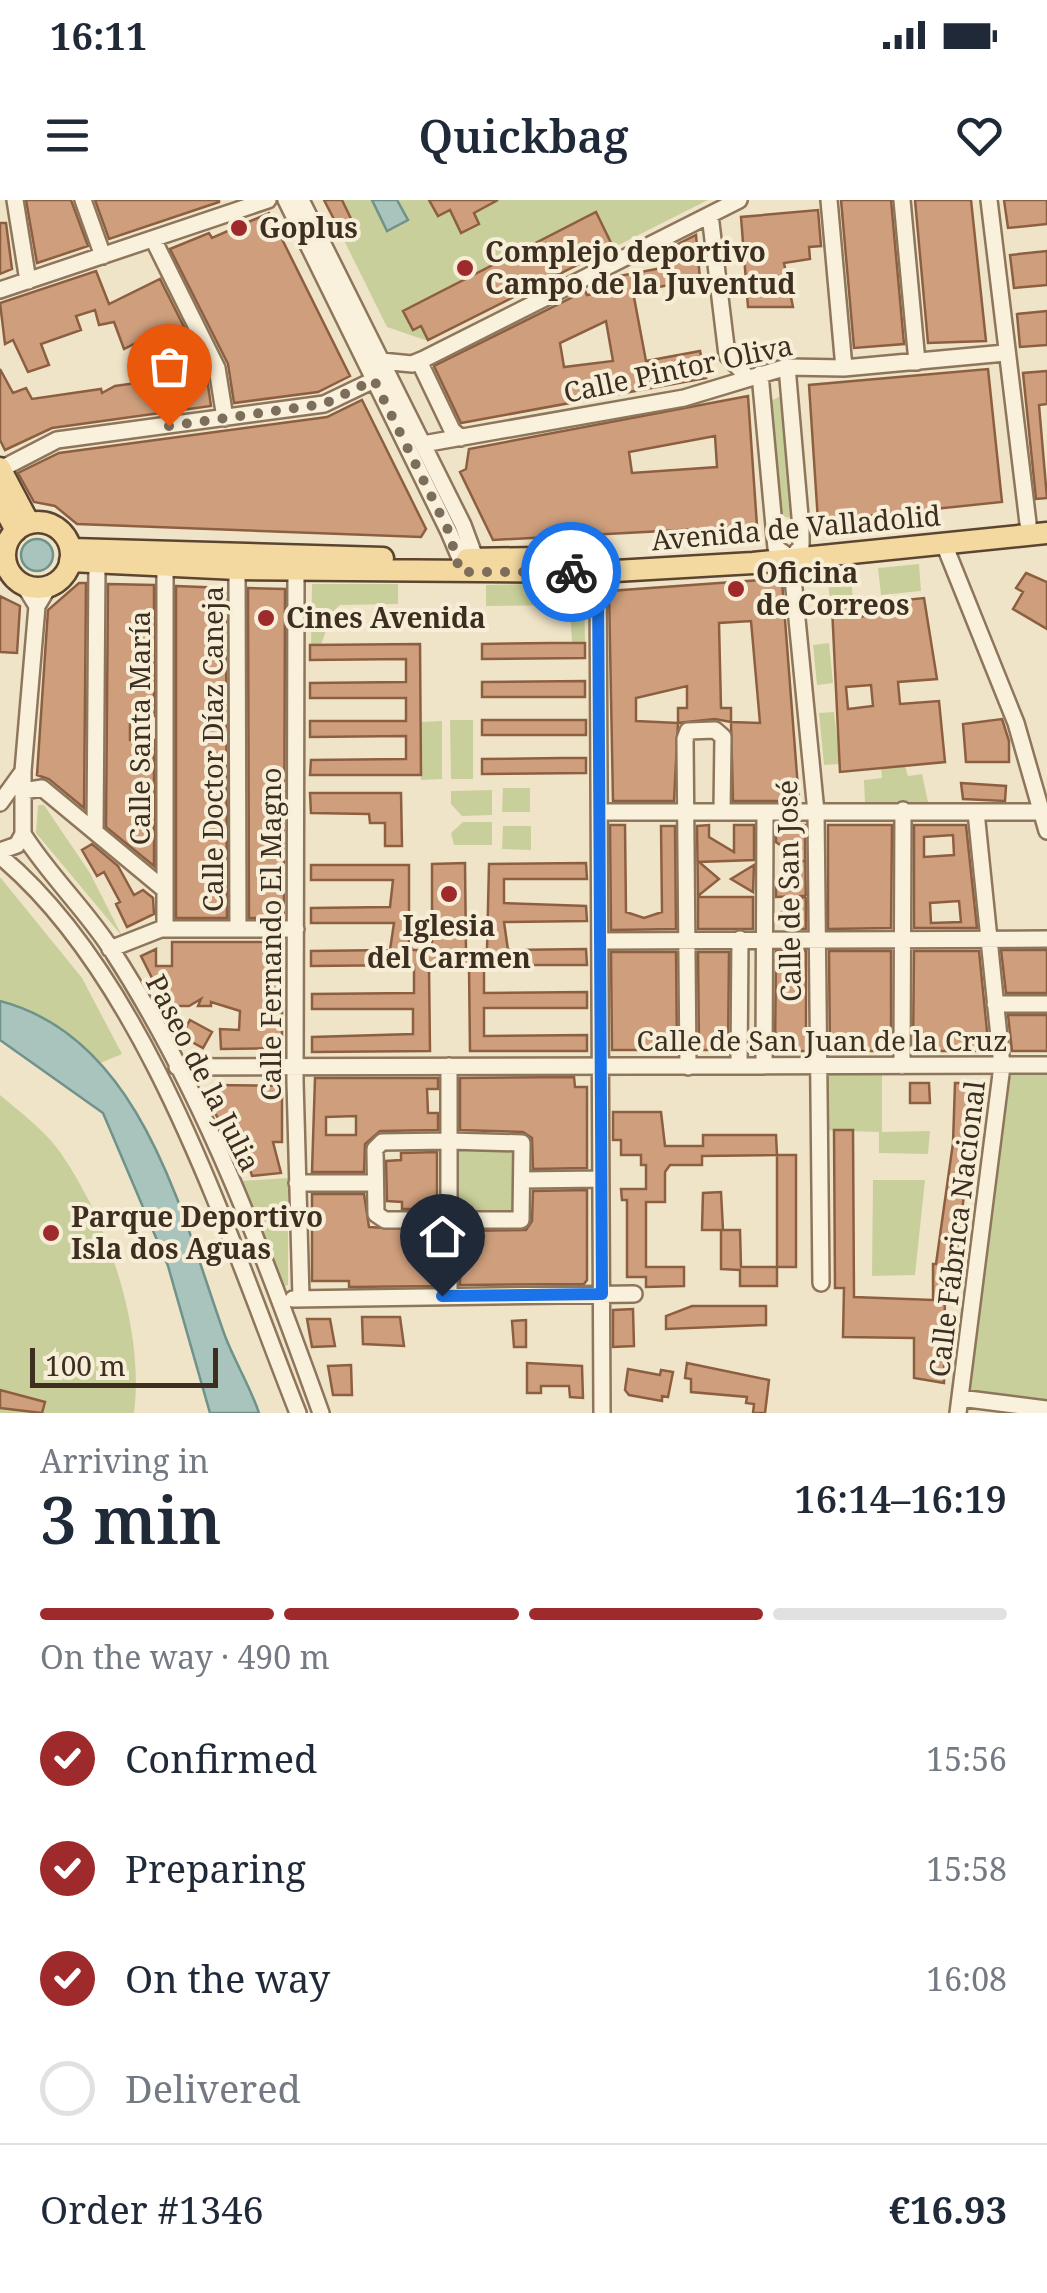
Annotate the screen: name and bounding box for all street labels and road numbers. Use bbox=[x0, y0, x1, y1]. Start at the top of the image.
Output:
street label: Calle Pintor Oliva bbox=[560, 325, 796, 411]
street label: Avenida de Valladolid bbox=[650, 495, 942, 559]
street label: Calle Doctor Díaz Caneja bbox=[193, 586, 231, 912]
street label: Calle Santa María bbox=[120, 611, 158, 845]
street label: Calle Fernando El Magno bbox=[251, 767, 289, 1101]
street label: Calle de San José bbox=[767, 780, 809, 1002]
street label: Paseo de la Julia bbox=[138, 968, 270, 1177]
street label: Calle de San Juan de la Cruz bbox=[637, 1021, 1007, 1059]
street label: Calle Fábrica Nacional bbox=[919, 1078, 993, 1379]

